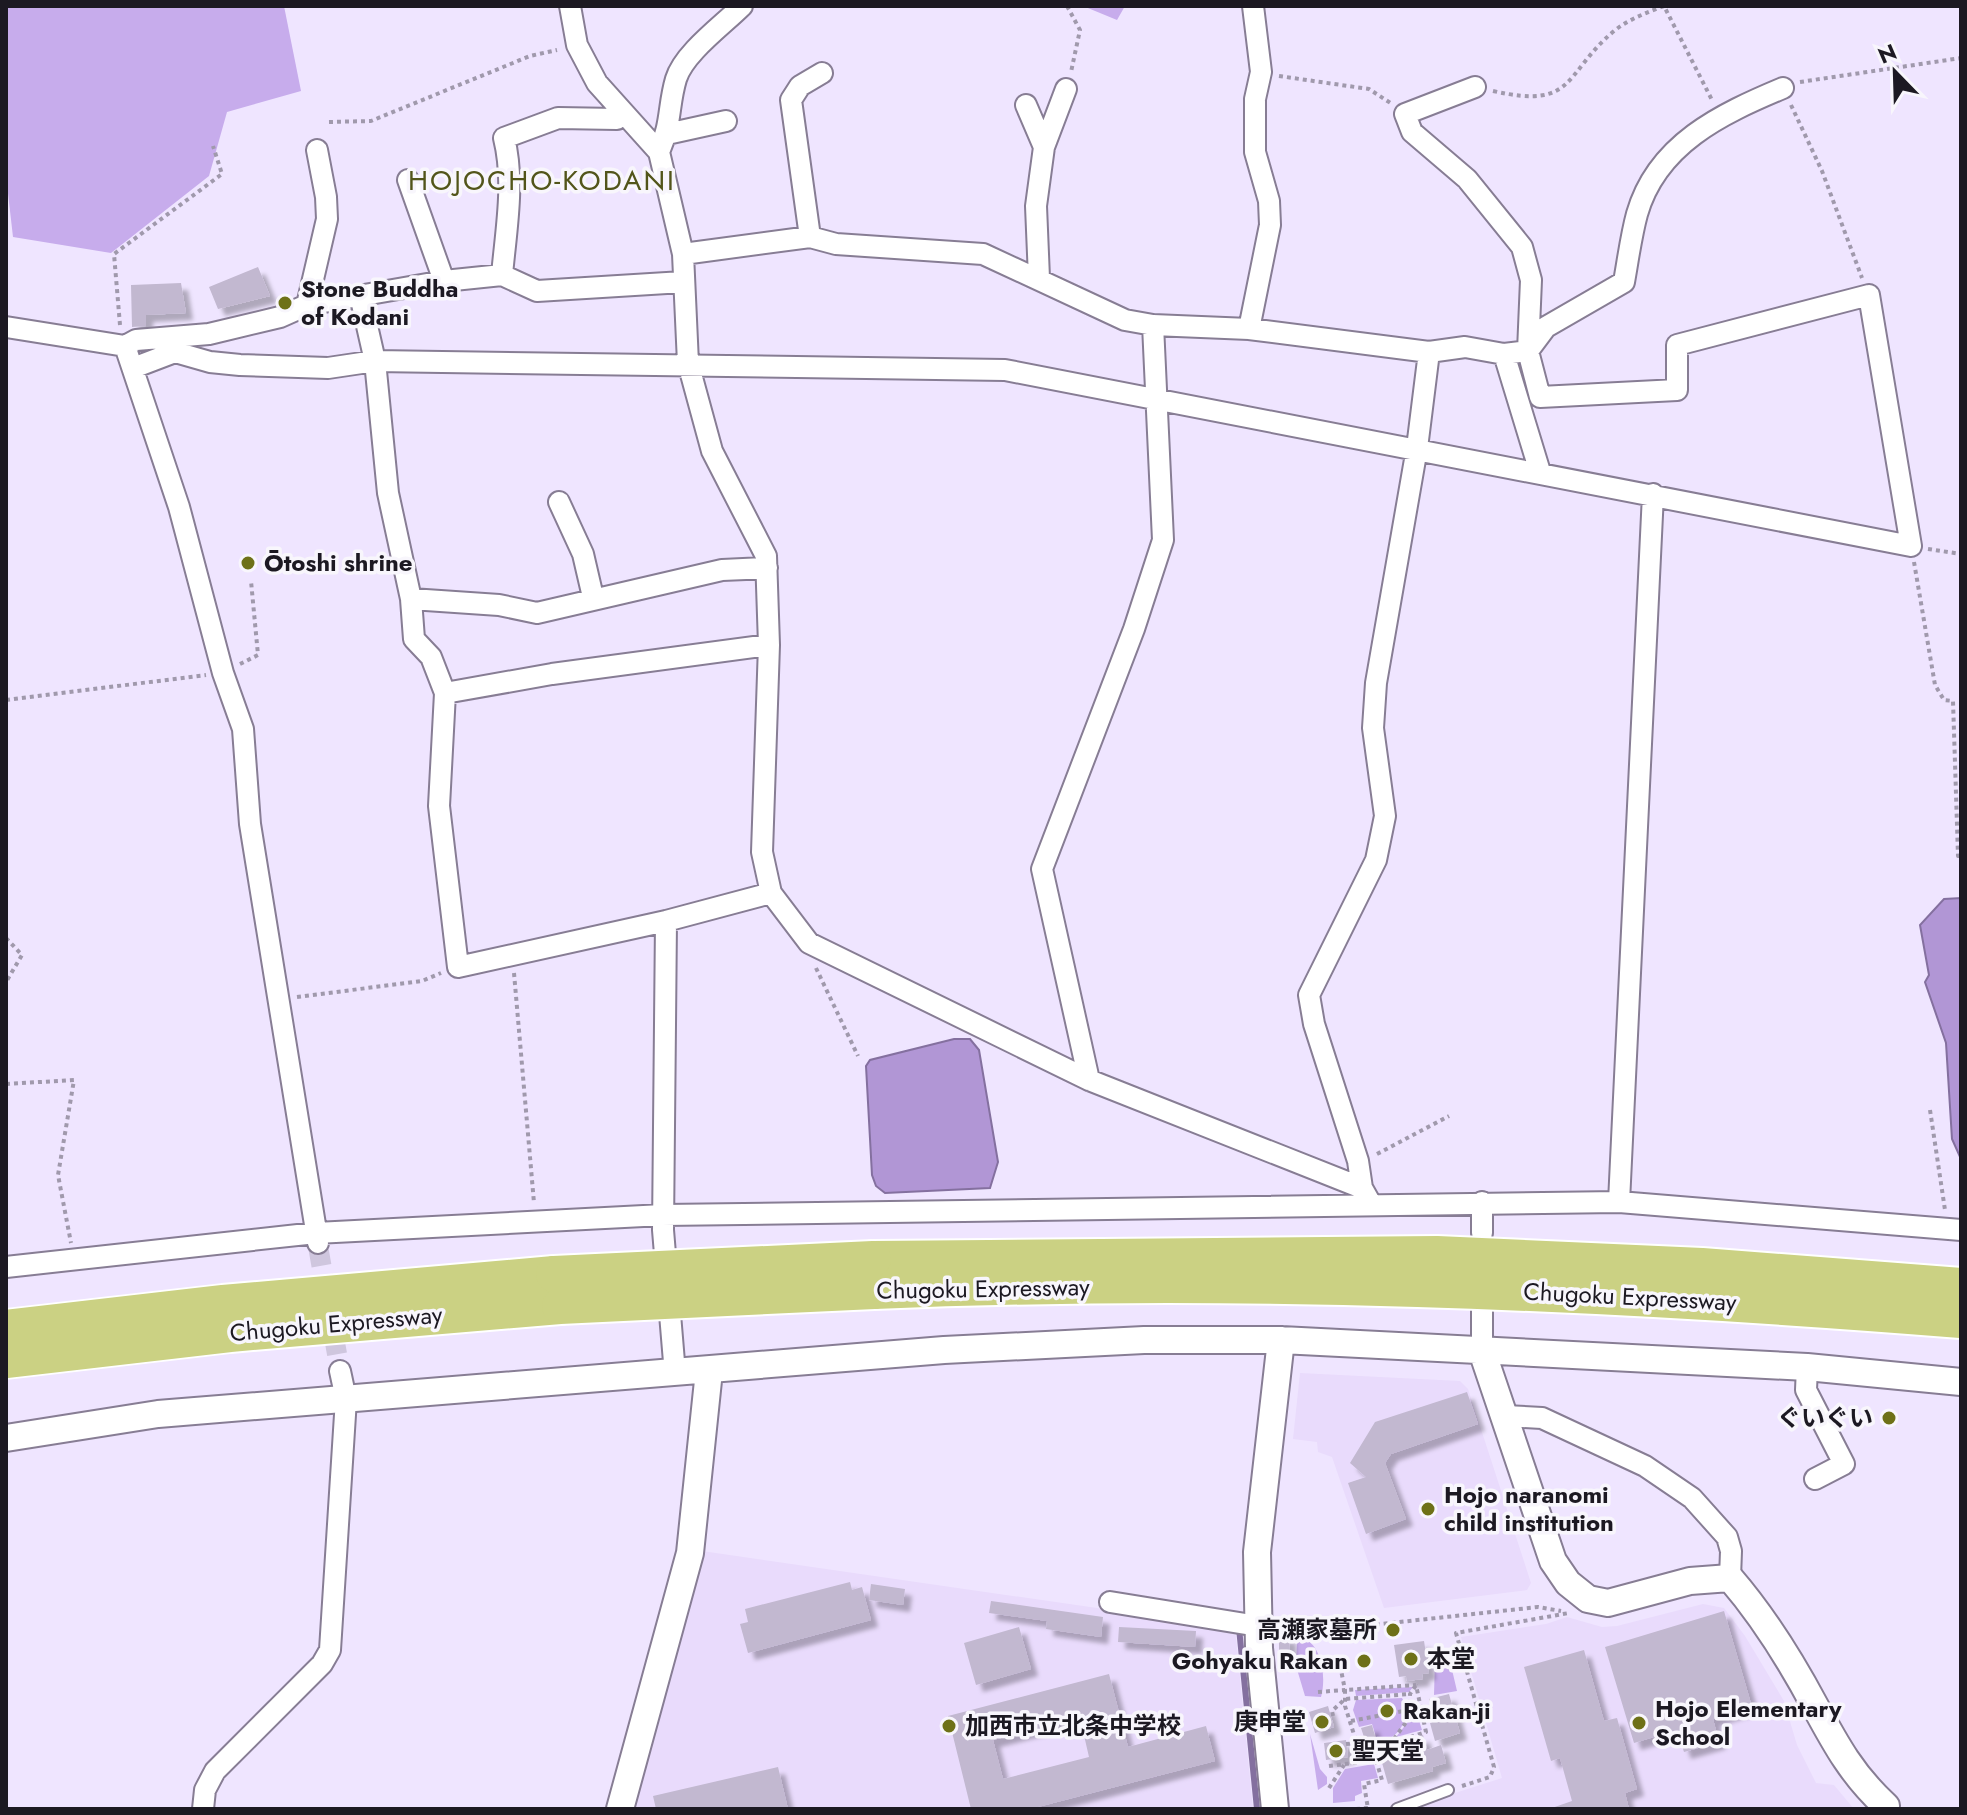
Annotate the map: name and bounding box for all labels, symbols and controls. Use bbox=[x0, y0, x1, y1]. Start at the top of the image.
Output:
north arrow bbox=[1855, 32, 1935, 112]
text: N bbox=[1873, 35, 1901, 72]
district label: HOJOCHO-KODANI bbox=[408, 160, 676, 201]
place label: Stone Buddha of Kodani bbox=[301, 271, 459, 334]
marker: Stone Buddha of Kodani bbox=[276, 294, 294, 312]
place label: Ōtoshi shrine bbox=[264, 545, 413, 580]
marker: Ōtoshi shrine bbox=[239, 554, 257, 572]
street label: Chugoku Expressway bbox=[876, 1269, 1090, 1308]
street label: Chugoku Expressway bbox=[1523, 1273, 1738, 1320]
street label: Chugoku Expressway bbox=[228, 1297, 444, 1350]
place label: ぐいぐい bbox=[1777, 1400, 1873, 1435]
marker: ぐいぐい bbox=[1880, 1409, 1898, 1427]
place label: Hojo naranomi child institution bbox=[1444, 1477, 1614, 1540]
marker: Hojo naranomi child institution bbox=[1419, 1500, 1437, 1518]
place label: 高瀬家墓所 bbox=[1257, 1612, 1377, 1647]
marker: 高瀬家墓所 bbox=[1384, 1621, 1402, 1639]
place label: 本堂 bbox=[1427, 1641, 1475, 1676]
place label: Gohyaku Rakan bbox=[1172, 1643, 1348, 1678]
marker: 本堂 bbox=[1402, 1650, 1420, 1668]
marker: Gohyaku Rakan bbox=[1355, 1652, 1373, 1670]
place label: Hojo Elementary School bbox=[1655, 1691, 1842, 1754]
place label: Rakan-ji bbox=[1403, 1693, 1491, 1728]
marker: Rakan-ji bbox=[1378, 1702, 1396, 1720]
place label: 庚申堂 bbox=[1234, 1704, 1306, 1739]
place label: 加西市立北条中学校 bbox=[965, 1708, 1181, 1743]
marker: 庚申堂 bbox=[1313, 1713, 1331, 1731]
marker: Hojo Elementary School bbox=[1630, 1714, 1648, 1732]
marker: 加西市立北条中学校 bbox=[940, 1717, 958, 1735]
place label: 聖天堂 bbox=[1352, 1733, 1424, 1768]
marker: 聖天堂 bbox=[1327, 1742, 1345, 1760]

